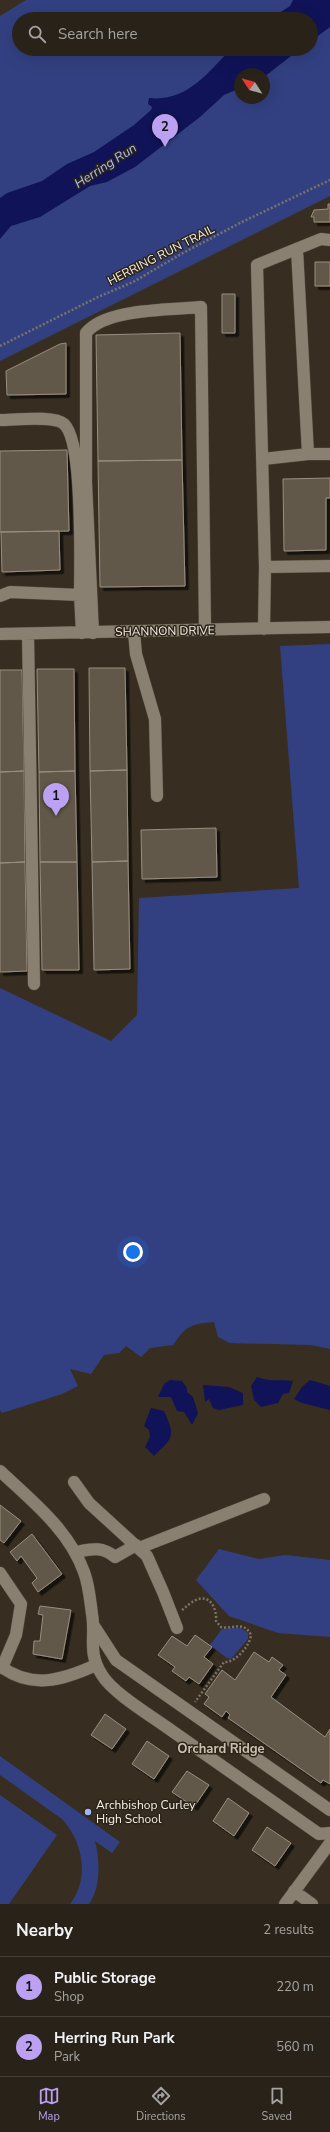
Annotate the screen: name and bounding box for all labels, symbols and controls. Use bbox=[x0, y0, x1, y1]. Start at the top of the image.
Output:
search box bbox=[12, 12, 318, 56]
icon: search bbox=[26, 23, 48, 45]
text: Search here bbox=[58, 24, 138, 44]
north arrow bbox=[234, 68, 270, 104]
pin: 2 bbox=[152, 114, 178, 147]
water label: Herring Run bbox=[71, 139, 140, 193]
street label: HERRING RUN TRAIL bbox=[105, 221, 218, 289]
street label: SHANNON DRIVE bbox=[115, 622, 215, 640]
pin: 1 bbox=[43, 783, 69, 816]
your location bbox=[123, 1242, 143, 1262]
district label: Orchard Ridge bbox=[177, 1740, 265, 1758]
place label: Archbishop Curley High School bbox=[96, 1797, 196, 1827]
marker: Archbishop Curley High School bbox=[83, 1807, 93, 1817]
text: Nearby bbox=[16, 1919, 73, 1942]
text: 2 results bbox=[263, 1921, 314, 1939]
text: Public Storage bbox=[54, 1968, 156, 1988]
text: 1 bbox=[25, 1978, 33, 1996]
text: 220 m bbox=[276, 1978, 314, 1996]
text: Shop bbox=[54, 1988, 84, 2006]
text: Herring Run Park bbox=[54, 2028, 175, 2048]
text: 2 bbox=[25, 2038, 33, 2056]
text: 560 m bbox=[276, 2038, 314, 2056]
text: Park bbox=[54, 2048, 80, 2066]
tab: Map bbox=[38, 2085, 60, 2124]
tab: Directions bbox=[136, 2085, 186, 2124]
tab: Saved bbox=[262, 2085, 292, 2124]

